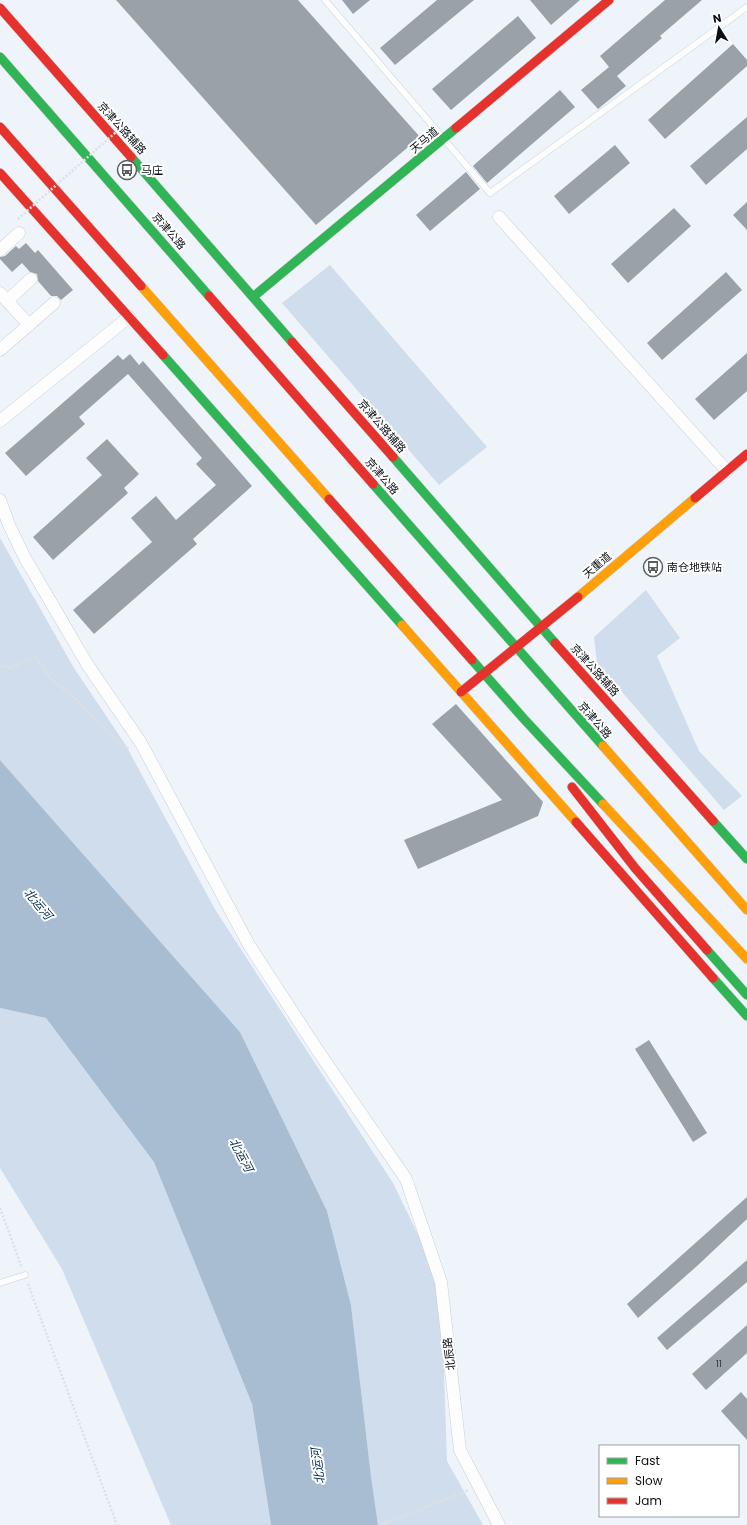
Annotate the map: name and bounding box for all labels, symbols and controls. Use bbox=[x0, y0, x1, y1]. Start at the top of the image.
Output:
north arrow bbox=[699, 8, 739, 48]
text: N bbox=[712, 10, 723, 27]
street label: 京津公路辅路 bbox=[94, 98, 150, 158]
street label: 天马道 bbox=[406, 123, 442, 157]
bus stop icon: 马庄 bbox=[116, 159, 138, 181]
place label: 马庄 bbox=[141, 162, 163, 178]
street label: 京津公路 bbox=[149, 209, 189, 253]
street label: 京津公路辅路 bbox=[354, 396, 410, 456]
street label: 京津公路 bbox=[362, 454, 402, 498]
street label: 天重道 bbox=[579, 548, 615, 582]
bus stop icon: 南仓地铁站 bbox=[642, 556, 664, 578]
place label: 南仓地铁站 bbox=[667, 559, 722, 575]
street label: 京津公路辅路 bbox=[567, 640, 623, 700]
street label: 京津公路 bbox=[575, 698, 615, 742]
water label: 北运河 bbox=[20, 884, 58, 924]
water label: 北运河 bbox=[225, 1135, 258, 1176]
street label: 北辰路 bbox=[439, 1337, 459, 1371]
house number: 11 bbox=[716, 1358, 722, 1370]
water label: 北运河 bbox=[307, 1445, 328, 1485]
legend bbox=[599, 1445, 739, 1517]
text: Fast bbox=[635, 1452, 660, 1469]
text: Slow bbox=[635, 1472, 663, 1489]
text: Jam bbox=[635, 1492, 662, 1509]

